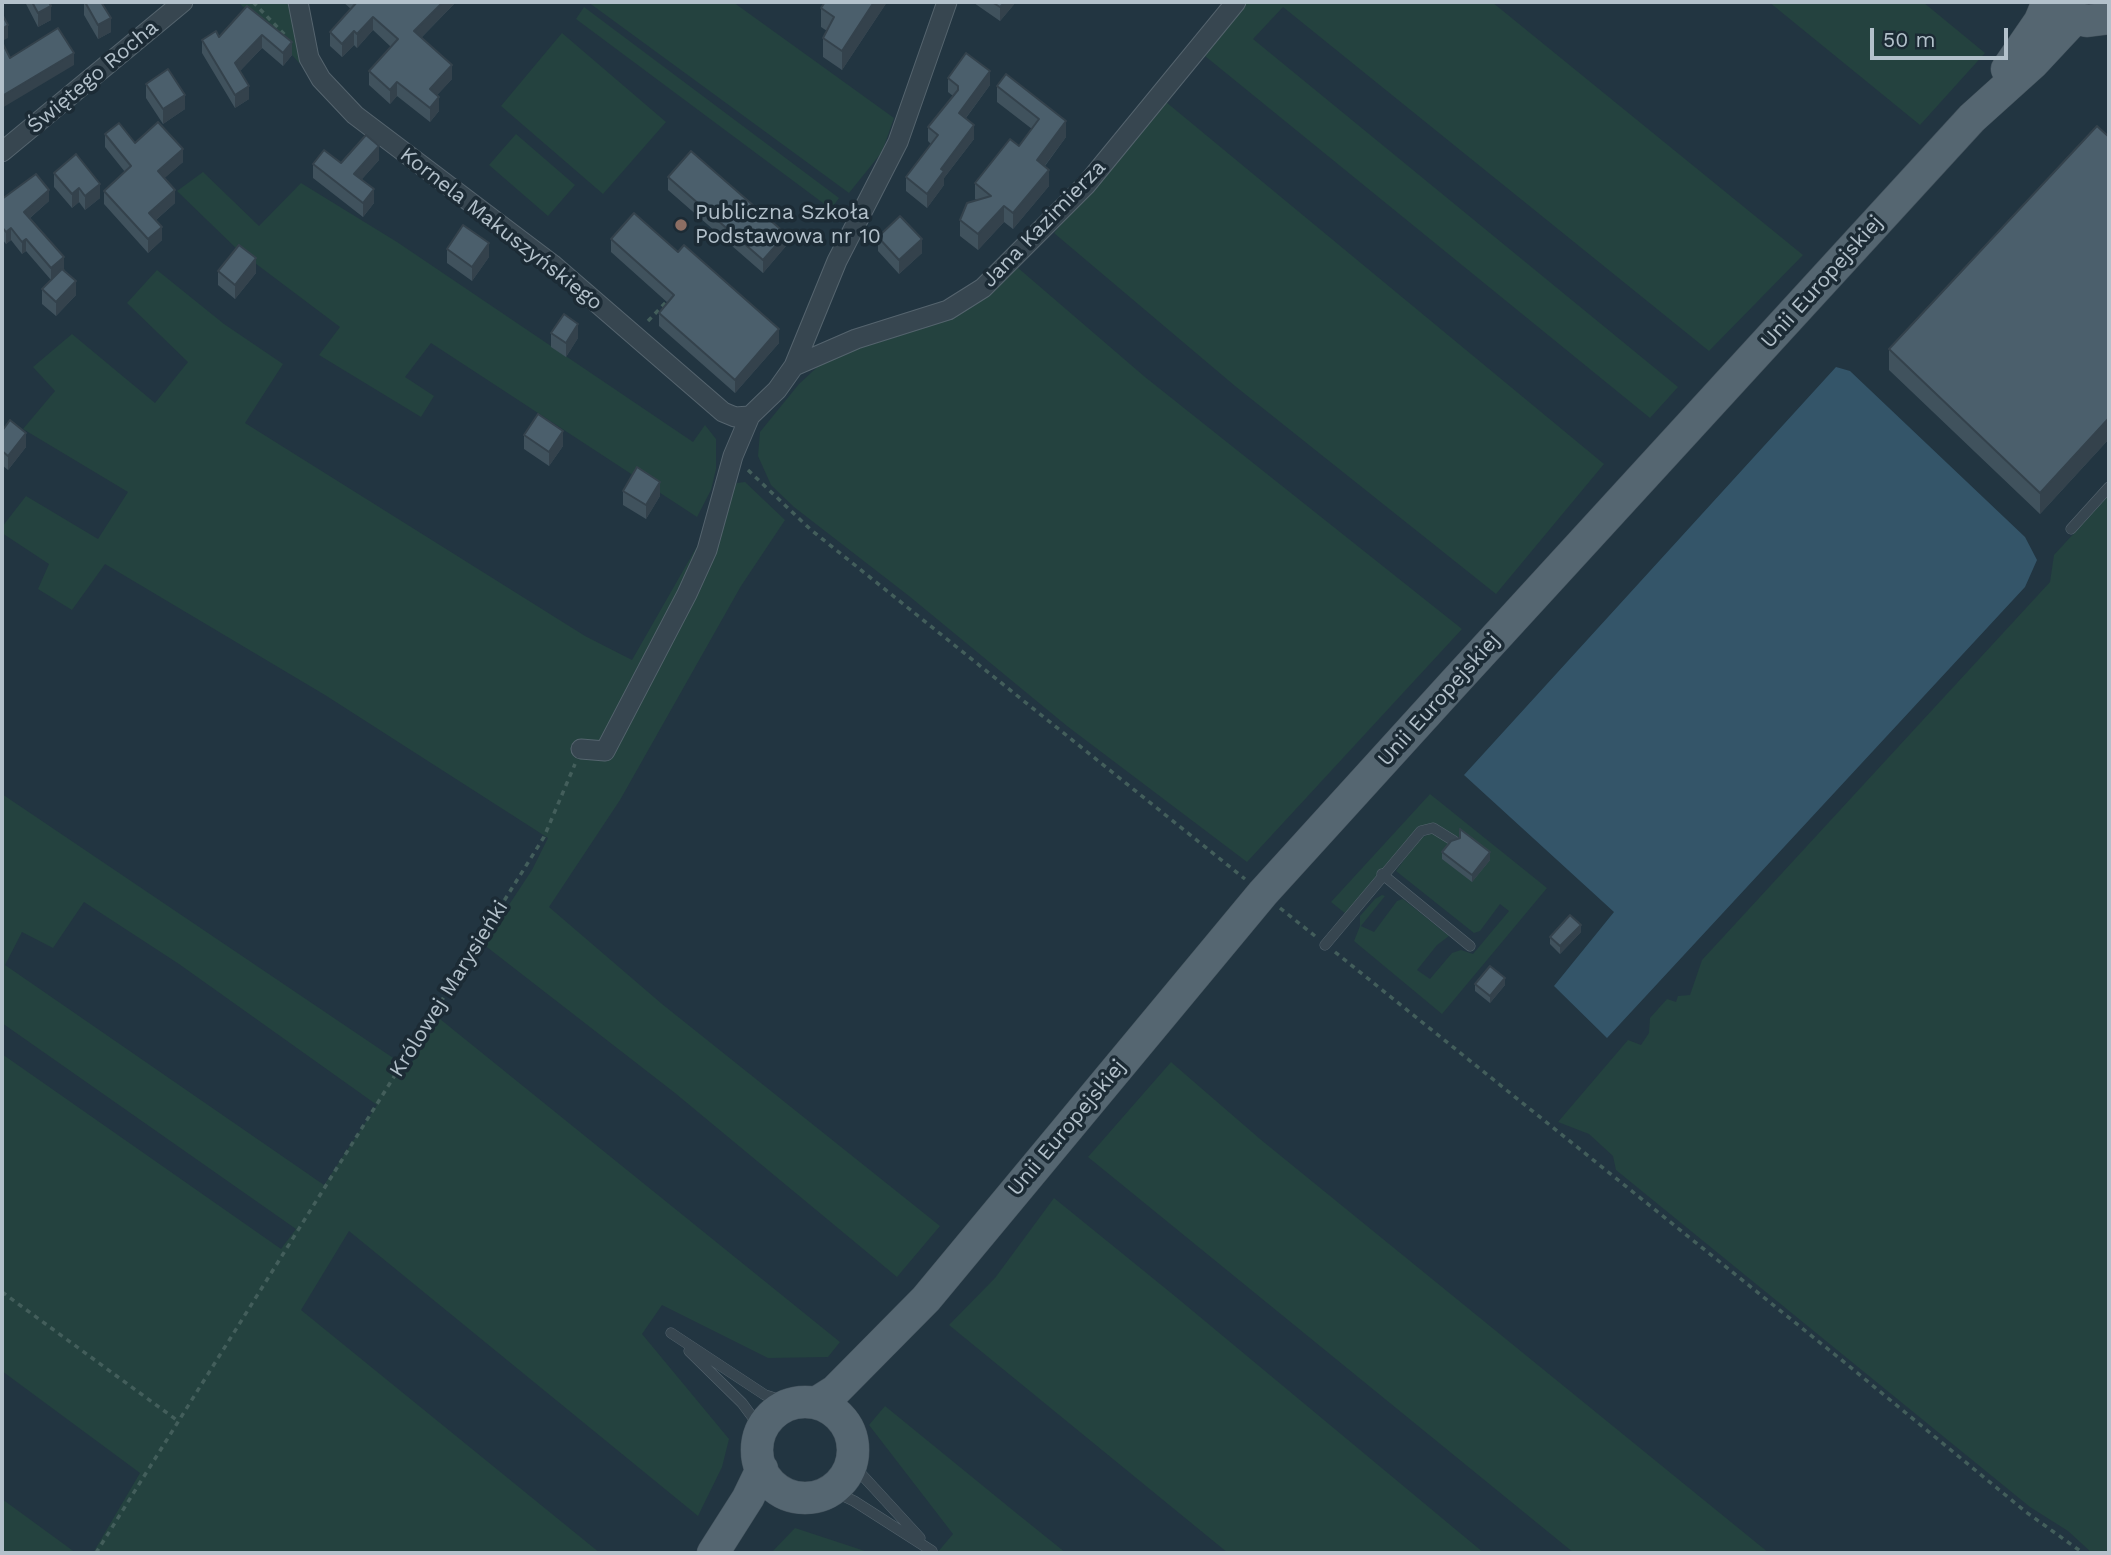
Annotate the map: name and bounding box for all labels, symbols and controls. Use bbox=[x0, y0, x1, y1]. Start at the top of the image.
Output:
scale bar bbox=[1873, 14, 2011, 58]
street label: Świętego Rocha bbox=[22, 15, 164, 139]
text: 50 m bbox=[1883, 27, 1935, 52]
street label: Kornela Makuszyńskiego bbox=[395, 142, 607, 316]
street label: Jana Kazimierza bbox=[977, 155, 1111, 293]
place label: Publiczna Szkoła Podstawowa nr 10 bbox=[695, 200, 881, 250]
street label: Unii Europejskiej bbox=[1756, 210, 1888, 354]
marker: Publiczna Szkoła Podstawowa nr 10 bbox=[673, 217, 689, 233]
street label: Unii Europejskiej bbox=[1373, 628, 1505, 772]
street label: Królowej Marysieńki bbox=[384, 896, 514, 1082]
street label: Unii Europejskiej bbox=[1003, 1055, 1131, 1201]

